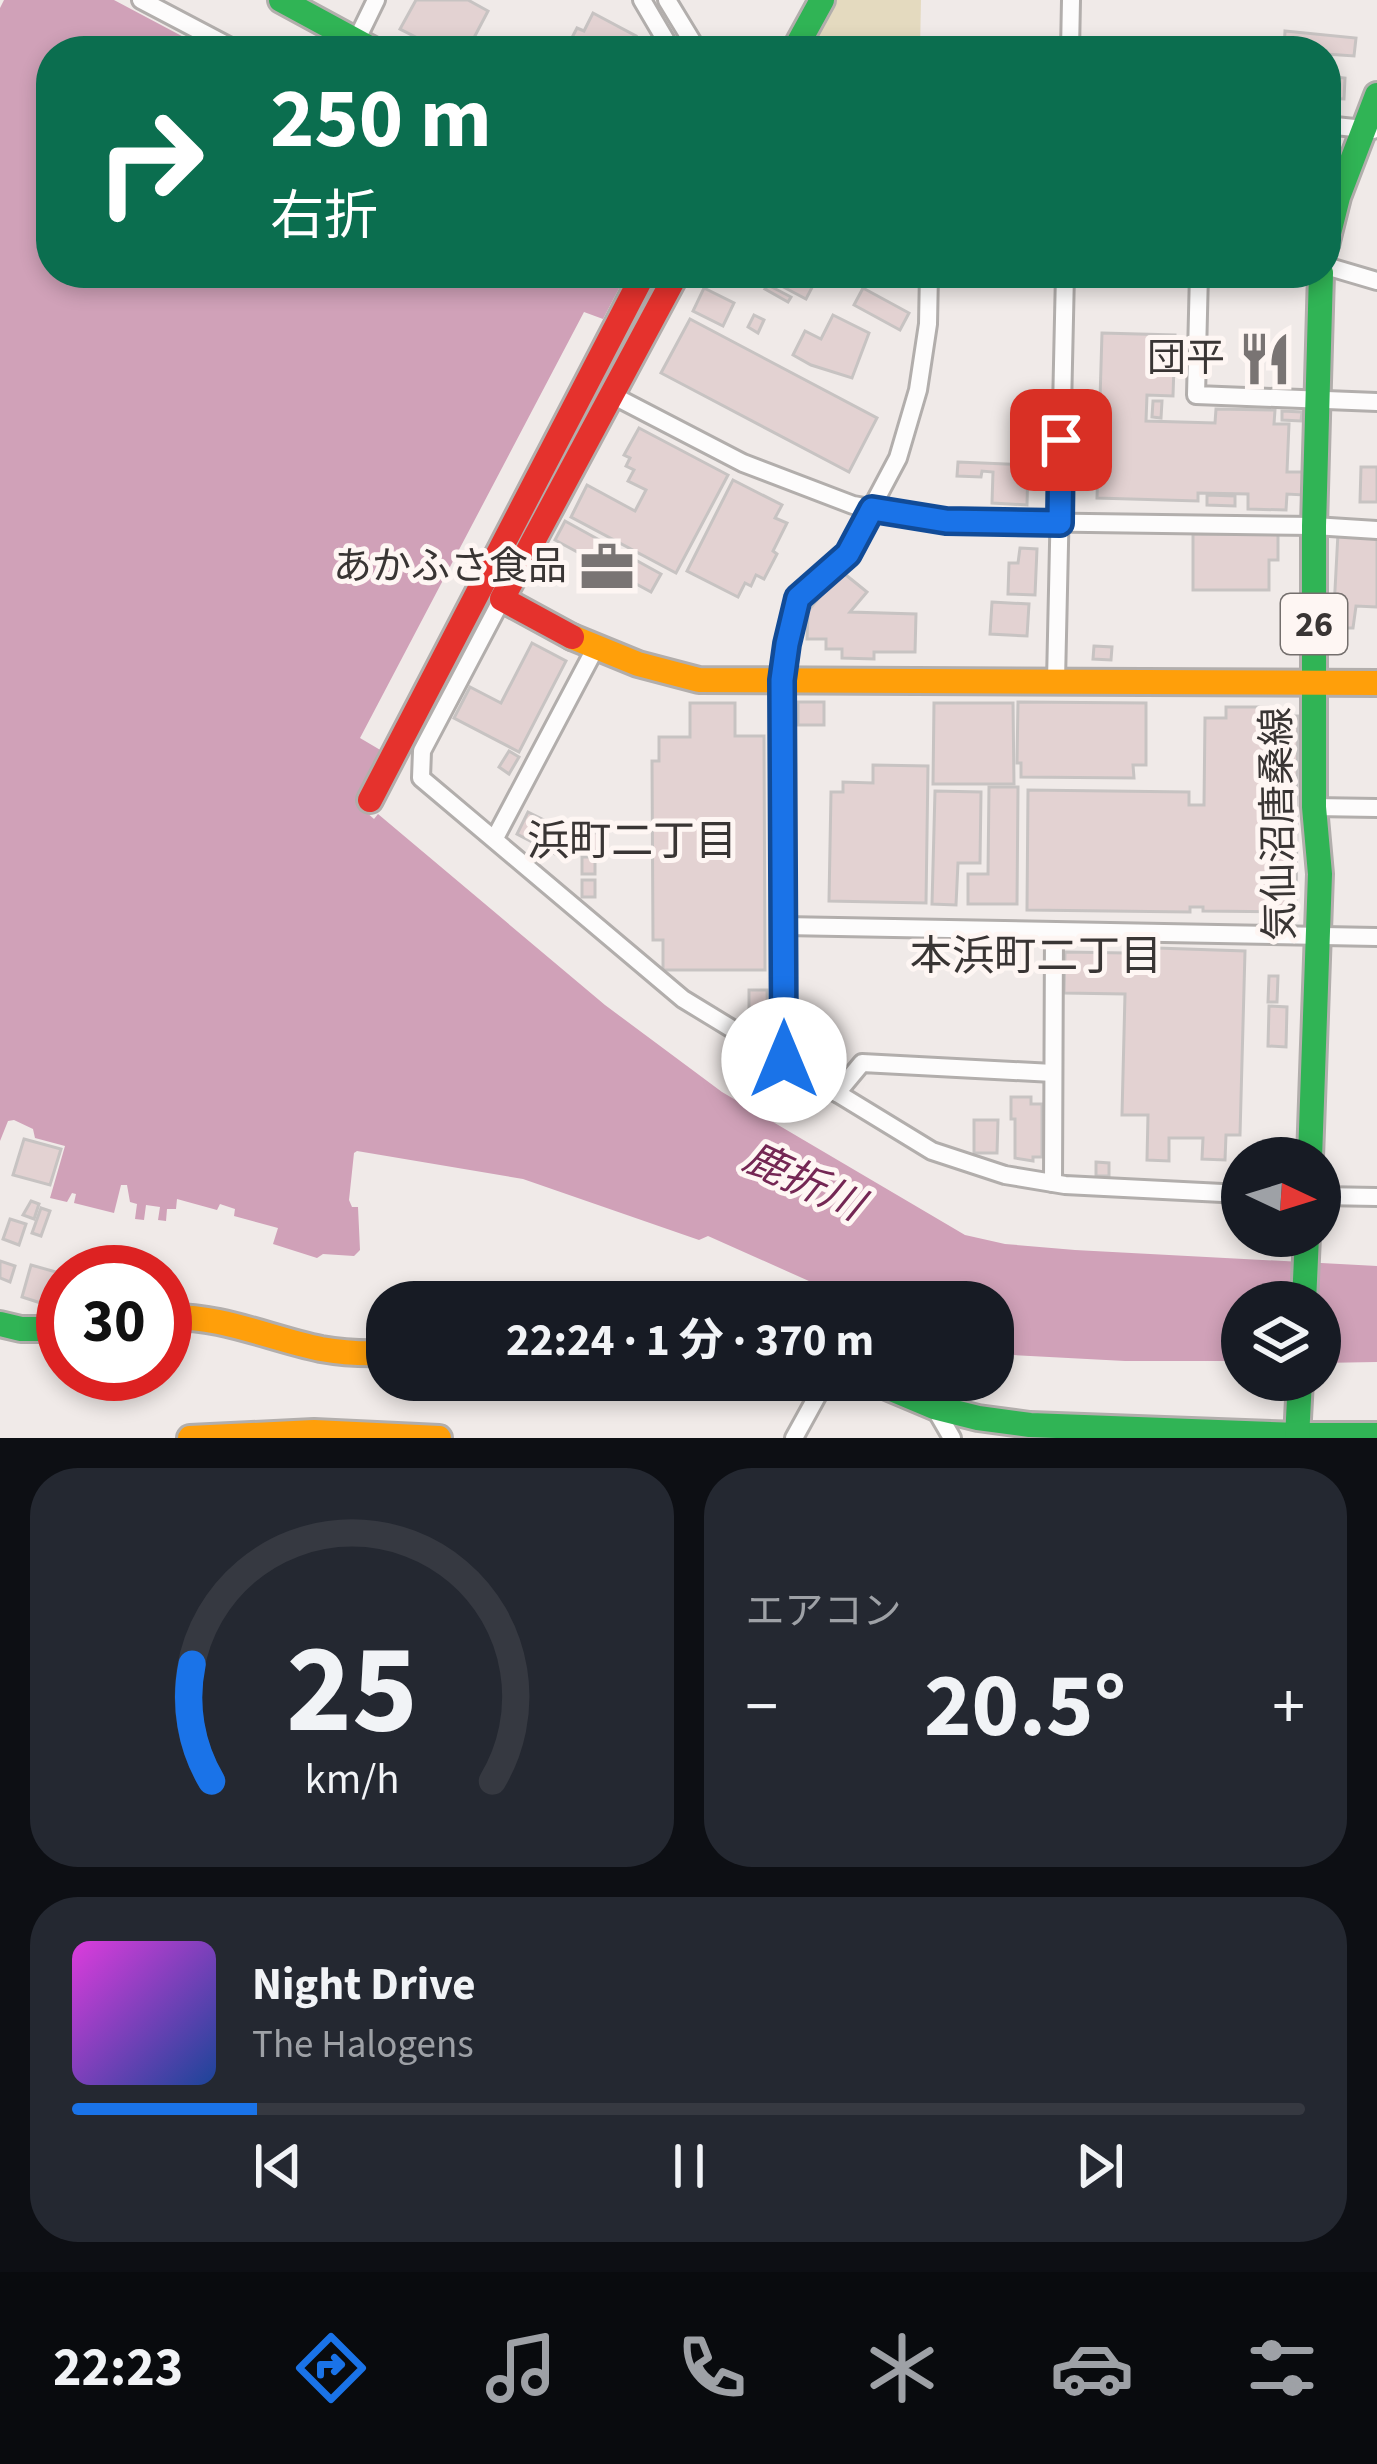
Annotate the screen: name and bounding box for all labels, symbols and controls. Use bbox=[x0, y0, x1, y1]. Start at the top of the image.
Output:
text: 250 m bbox=[270, 60, 492, 180]
icon: right bbox=[72, 84, 228, 240]
text: 右折 bbox=[270, 179, 378, 256]
restaurant icon: 団平 bbox=[1236, 330, 1294, 388]
place label: 団平 bbox=[1147, 331, 1225, 387]
pin bbox=[1010, 389, 1112, 491]
icon: arrive bbox=[1028, 407, 1094, 473]
office icon: あかふさ食品 bbox=[578, 538, 636, 596]
place label: あかふさ食品 bbox=[333, 539, 567, 595]
road number: 26 bbox=[1281, 594, 1347, 654]
street label: 気仙沼唐桑線 bbox=[1249, 707, 1309, 941]
district label: 浜町二丁目 bbox=[527, 812, 737, 872]
district label: 本浜町二丁目 bbox=[910, 927, 1162, 987]
position arrow bbox=[721, 997, 847, 1123]
water label: 鹿折川 bbox=[733, 1128, 876, 1238]
north arrow bbox=[1221, 1137, 1341, 1257]
map controls bbox=[1221, 1137, 1341, 1401]
speed limit sign: 30 bbox=[36, 1245, 192, 1401]
button: layers bbox=[1221, 1281, 1341, 1401]
text: 22:24 · 1 分 · 370 m bbox=[506, 1309, 874, 1373]
text: エアコン bbox=[746, 1584, 902, 1640]
text: 25 bbox=[286, 1602, 418, 1780]
text: 20.5° bbox=[924, 1643, 1126, 1771]
text: − bbox=[746, 1660, 778, 1754]
text: + bbox=[1272, 1660, 1305, 1754]
text: km/h bbox=[304, 1748, 399, 1809]
text: Night Drive bbox=[252, 1953, 476, 2017]
text: The Halogens bbox=[252, 2017, 474, 2073]
icon: previous bbox=[245, 2133, 311, 2199]
icon: pause bbox=[656, 2133, 722, 2199]
icon: next bbox=[1067, 2133, 1133, 2199]
icon: directions bbox=[289, 2326, 373, 2410]
icon: music bbox=[479, 2326, 563, 2410]
icon: phone bbox=[670, 2326, 754, 2410]
icon: climate bbox=[860, 2326, 944, 2410]
icon: car bbox=[1050, 2326, 1134, 2410]
icon: filters bbox=[1240, 2326, 1324, 2410]
text: 22:23 bbox=[53, 2330, 183, 2407]

